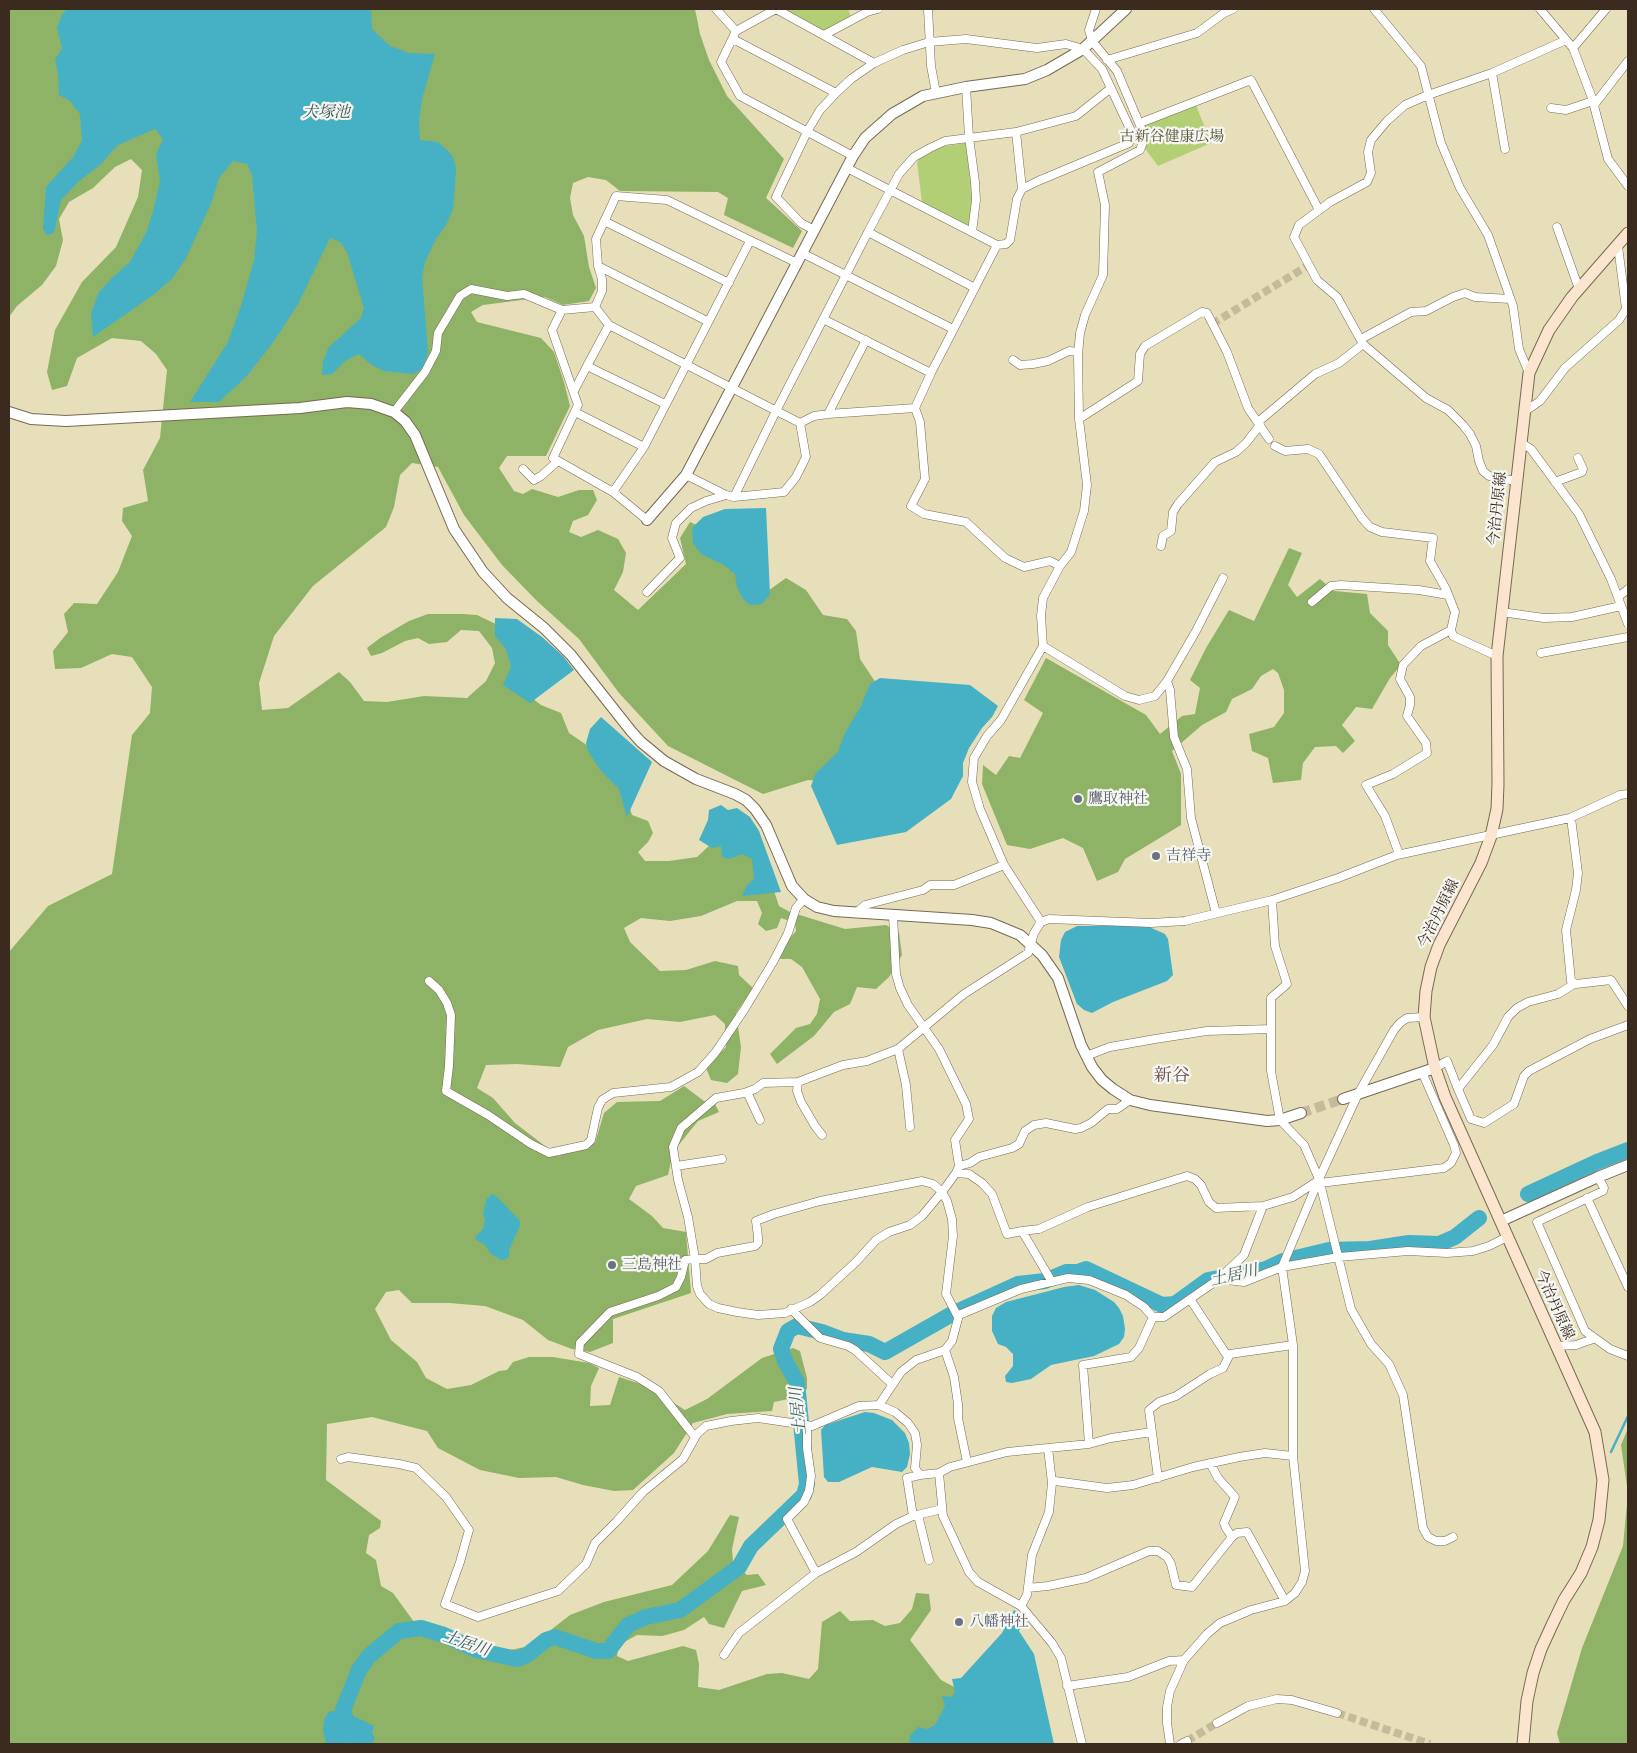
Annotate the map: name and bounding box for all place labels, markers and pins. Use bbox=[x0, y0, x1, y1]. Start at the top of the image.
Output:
place label: 鷹取神社 bbox=[1088, 790, 1148, 808]
marker: 鷹取神社 bbox=[1072, 793, 1084, 805]
place label: 吉祥寺 bbox=[1166, 847, 1211, 865]
marker: 吉祥寺 bbox=[1150, 850, 1162, 862]
place label: 三島神社 bbox=[622, 1256, 682, 1274]
marker: 三島神社 bbox=[606, 1259, 618, 1271]
place label: 八幡神社 bbox=[969, 1613, 1029, 1631]
marker: 八幡神社 bbox=[953, 1616, 965, 1628]

